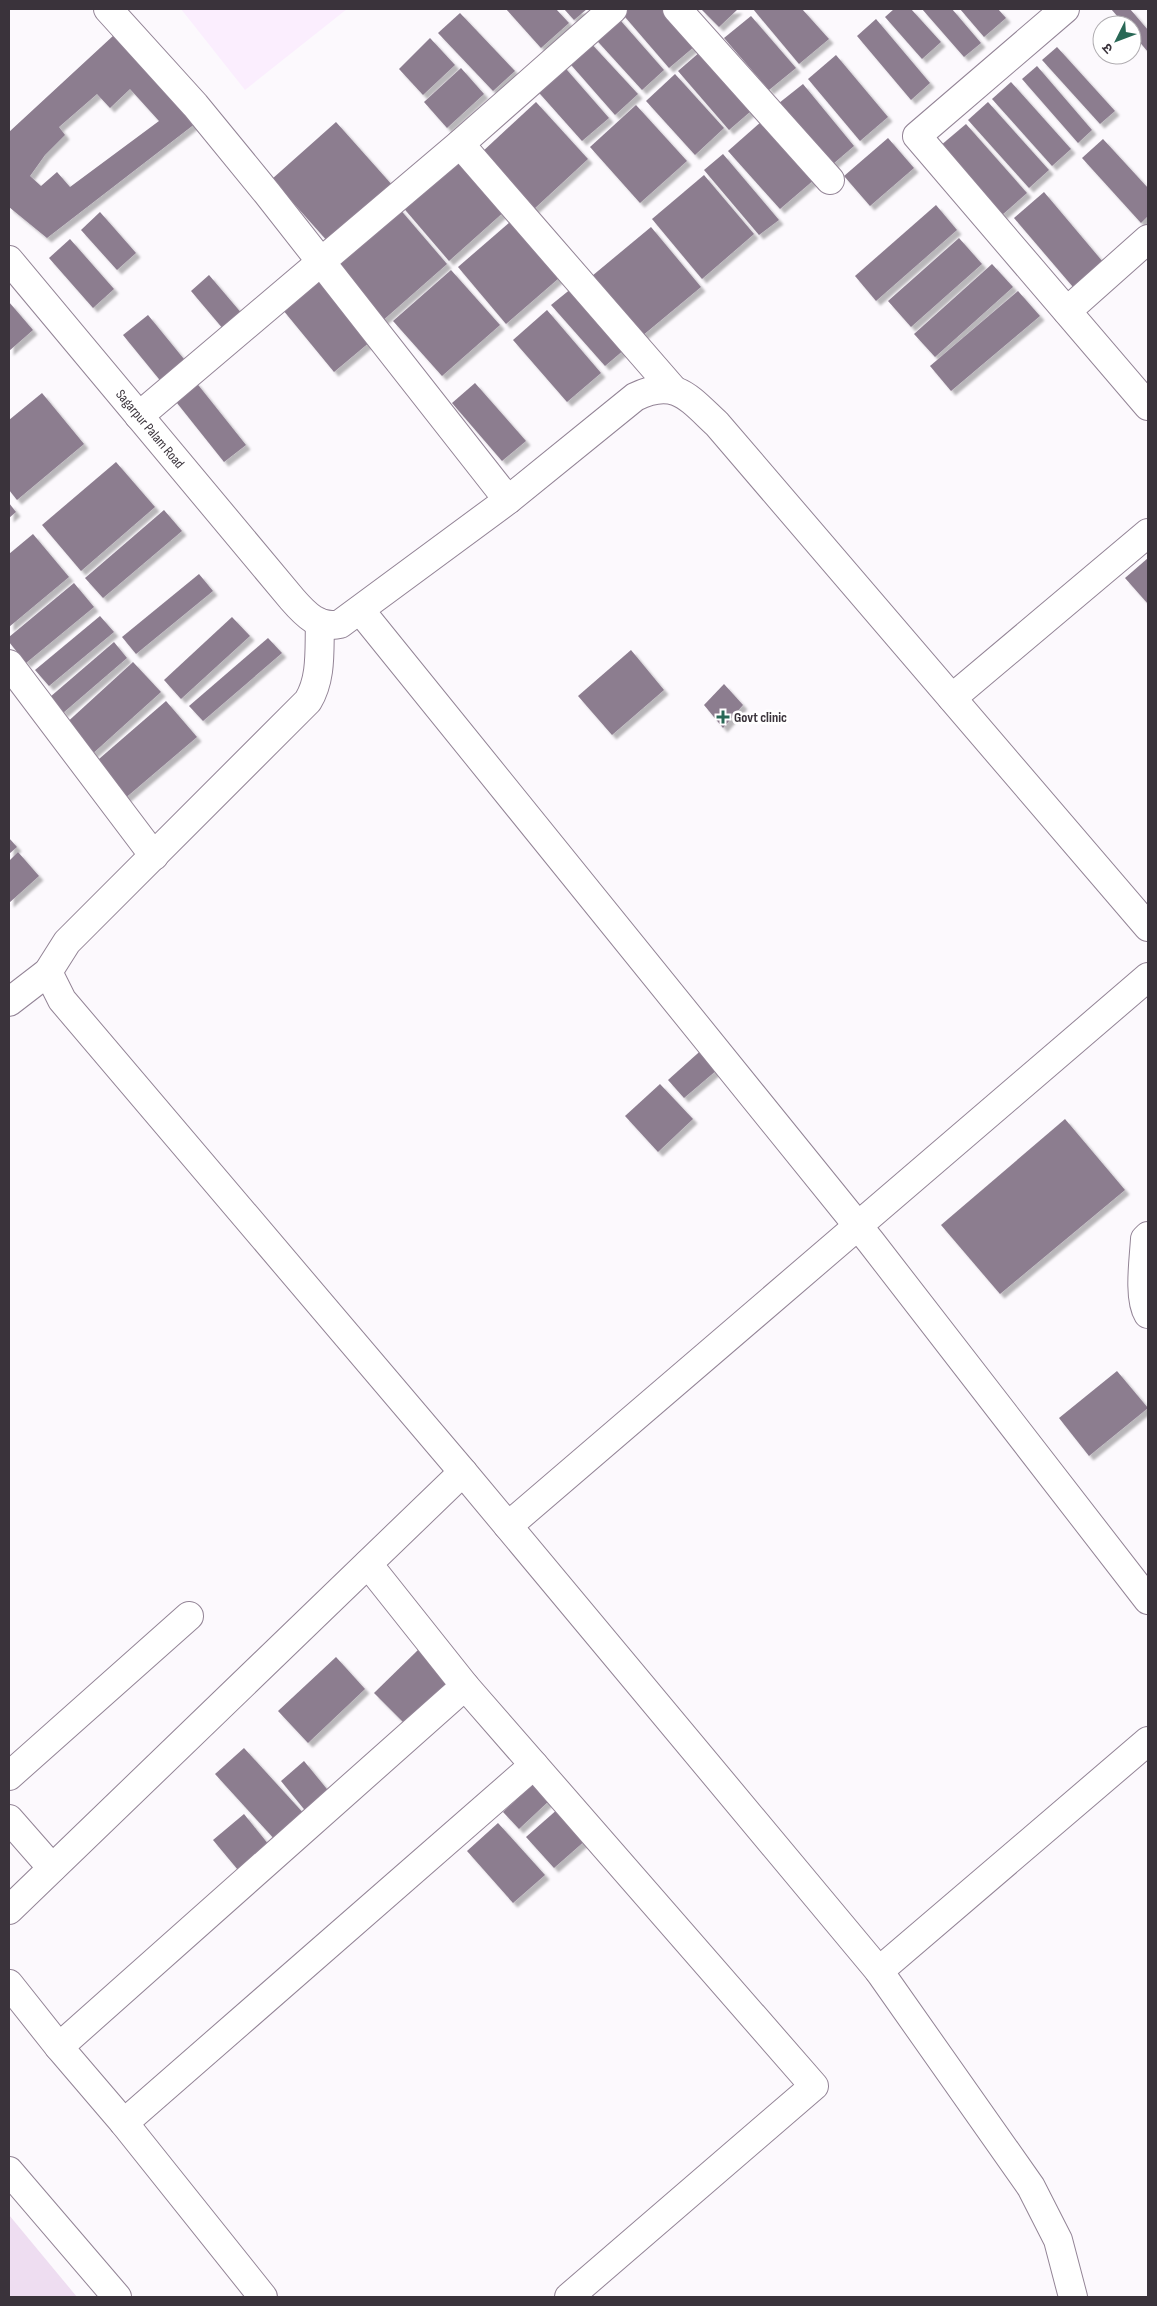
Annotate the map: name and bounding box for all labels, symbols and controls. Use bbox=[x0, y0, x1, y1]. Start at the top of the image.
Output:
north arrow bbox=[1092, 15, 1142, 65]
text: उ bbox=[1098, 39, 1117, 57]
street label: Sagarpur Palam Road bbox=[112, 386, 188, 472]
place label: Govt clinic bbox=[734, 709, 787, 726]
marker: Govt clinic bbox=[716, 710, 730, 724]

